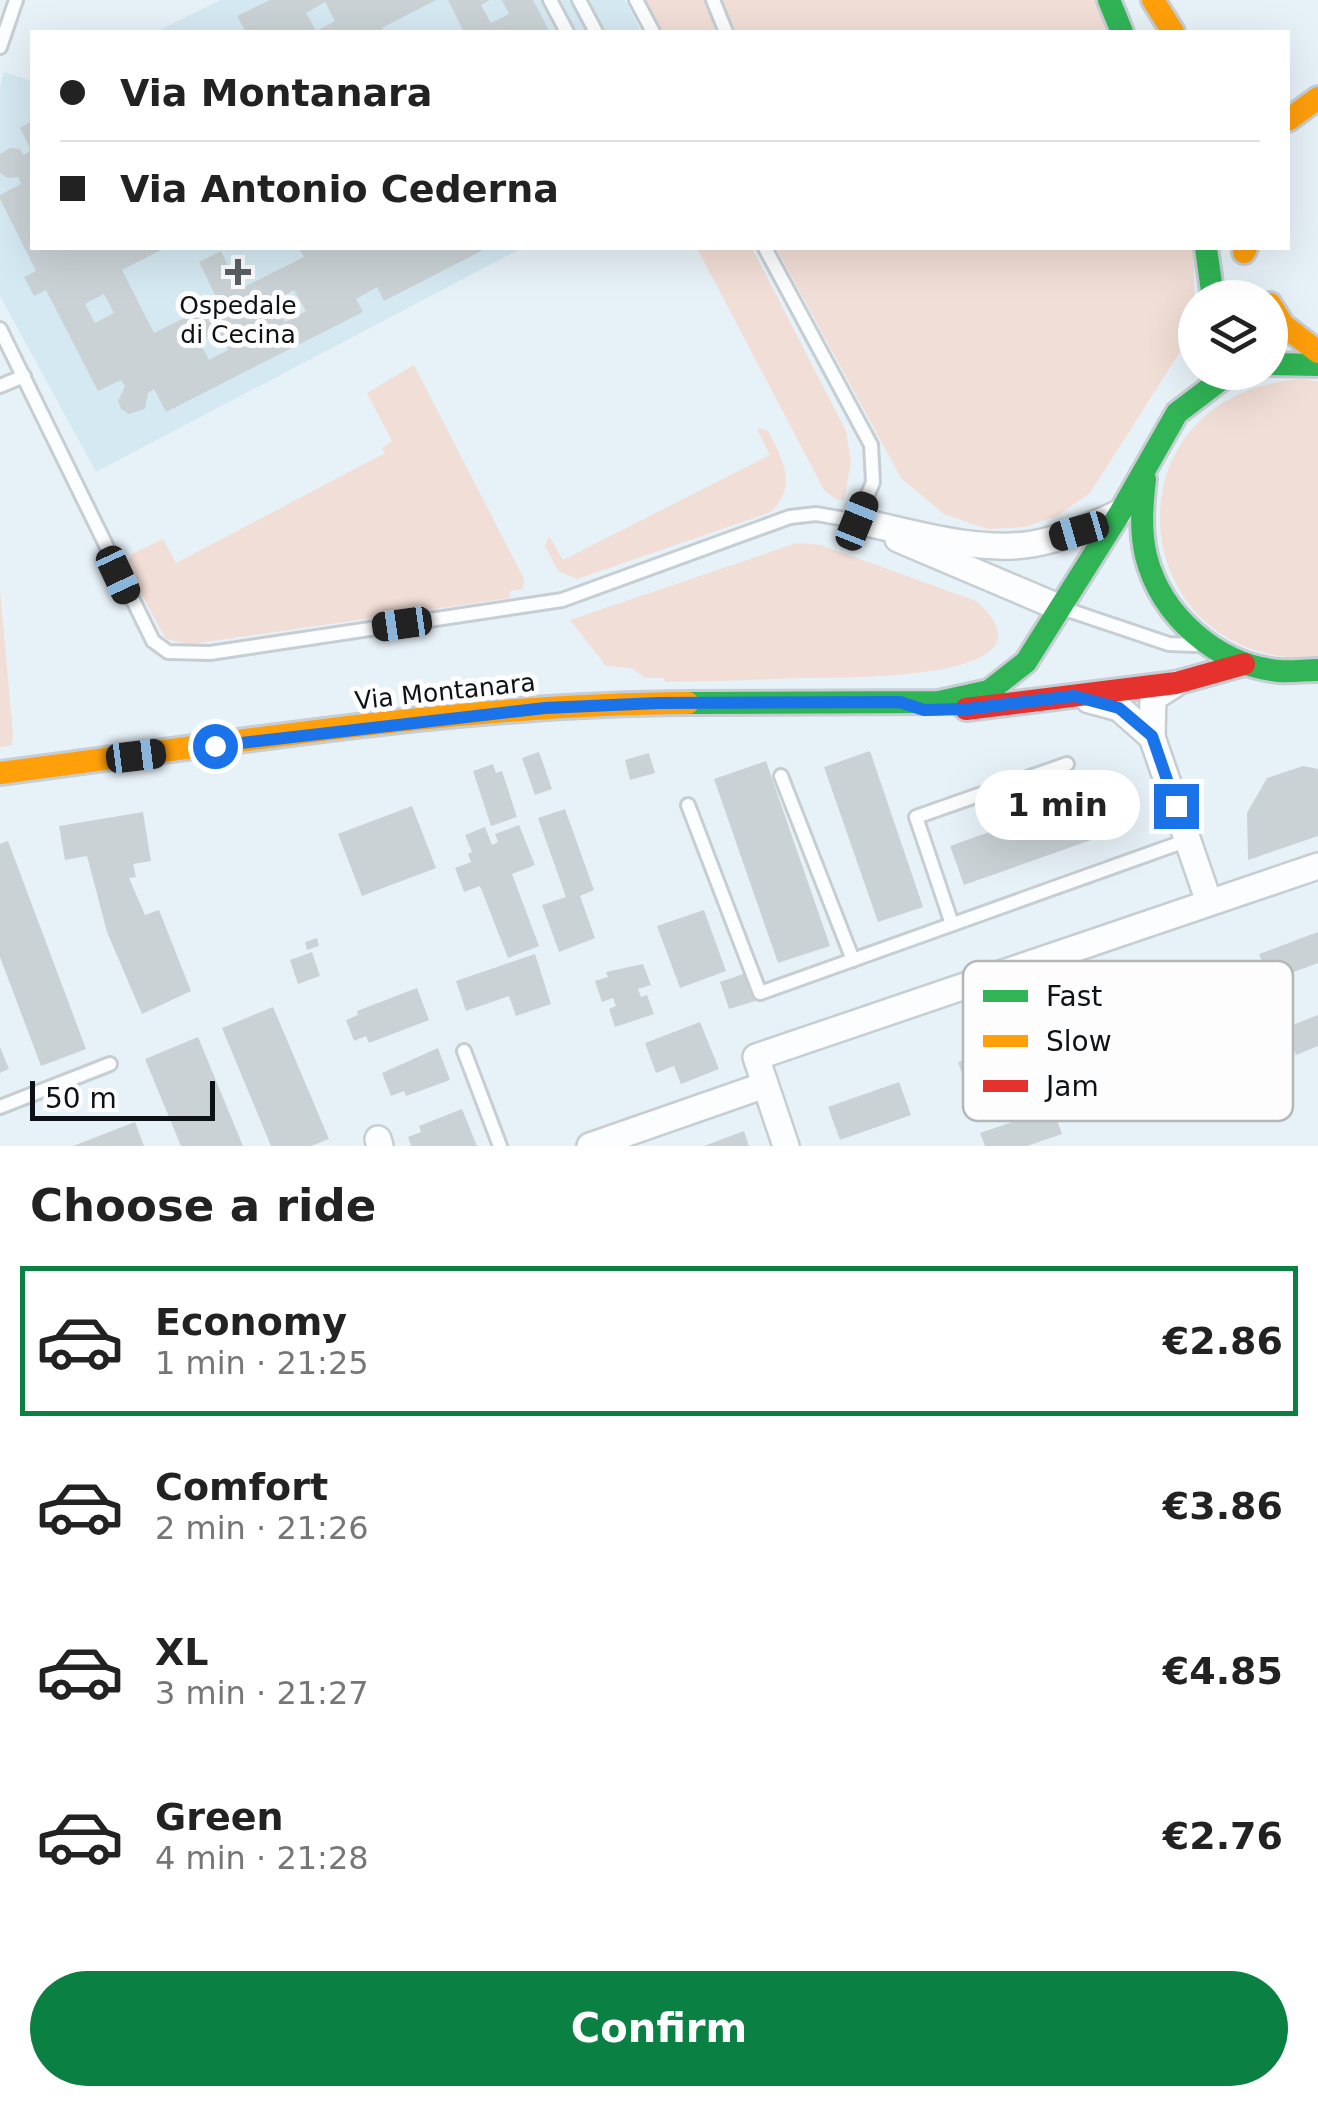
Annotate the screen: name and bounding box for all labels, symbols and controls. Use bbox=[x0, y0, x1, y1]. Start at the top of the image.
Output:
text: Via Montanara bbox=[120, 71, 433, 115]
text: Via Antonio Cederna bbox=[120, 167, 559, 211]
marker: Ospedale di Cecina bbox=[225, 259, 251, 285]
map controls bbox=[1178, 280, 1288, 390]
button: layers bbox=[1178, 280, 1288, 390]
place label: Ospedale di Cecina bbox=[179, 291, 297, 349]
car bbox=[832, 488, 882, 554]
car bbox=[1046, 508, 1112, 554]
car bbox=[92, 541, 144, 609]
car bbox=[370, 605, 434, 643]
street label: Via Montanara bbox=[353, 668, 537, 715]
route start bbox=[193, 724, 238, 769]
car bbox=[104, 737, 168, 775]
callout: 1 min bbox=[976, 771, 1141, 841]
route end bbox=[1154, 784, 1199, 829]
text: 1 min bbox=[1007, 786, 1108, 824]
legend bbox=[963, 961, 1293, 1121]
text: Fast bbox=[1046, 980, 1102, 1013]
text: Slow bbox=[1046, 1025, 1112, 1058]
text: Jam bbox=[1044, 1070, 1099, 1103]
scale bar bbox=[30, 1076, 215, 1120]
text: 50 m bbox=[45, 1082, 117, 1115]
text: Choose a ride bbox=[30, 1179, 376, 1232]
icon: car bbox=[35, 1296, 125, 1386]
text: Economy bbox=[155, 1300, 347, 1344]
text: €2.86 bbox=[1163, 1319, 1283, 1363]
text: 1 min · 21:25 bbox=[155, 1344, 369, 1382]
icon: car bbox=[35, 1461, 125, 1551]
text: Comfort bbox=[155, 1465, 328, 1509]
text: €3.86 bbox=[1163, 1484, 1283, 1528]
text: 2 min · 21:26 bbox=[155, 1509, 369, 1547]
icon: car bbox=[35, 1626, 125, 1716]
text: XL bbox=[155, 1630, 209, 1674]
text: €4.85 bbox=[1163, 1649, 1283, 1693]
text: 3 min · 21:27 bbox=[155, 1674, 369, 1712]
icon: car bbox=[35, 1791, 125, 1881]
text: Green bbox=[155, 1795, 284, 1839]
text: €2.76 bbox=[1163, 1814, 1283, 1858]
text: 4 min · 21:28 bbox=[155, 1839, 369, 1877]
button: Confirm bbox=[30, 1971, 1288, 2086]

